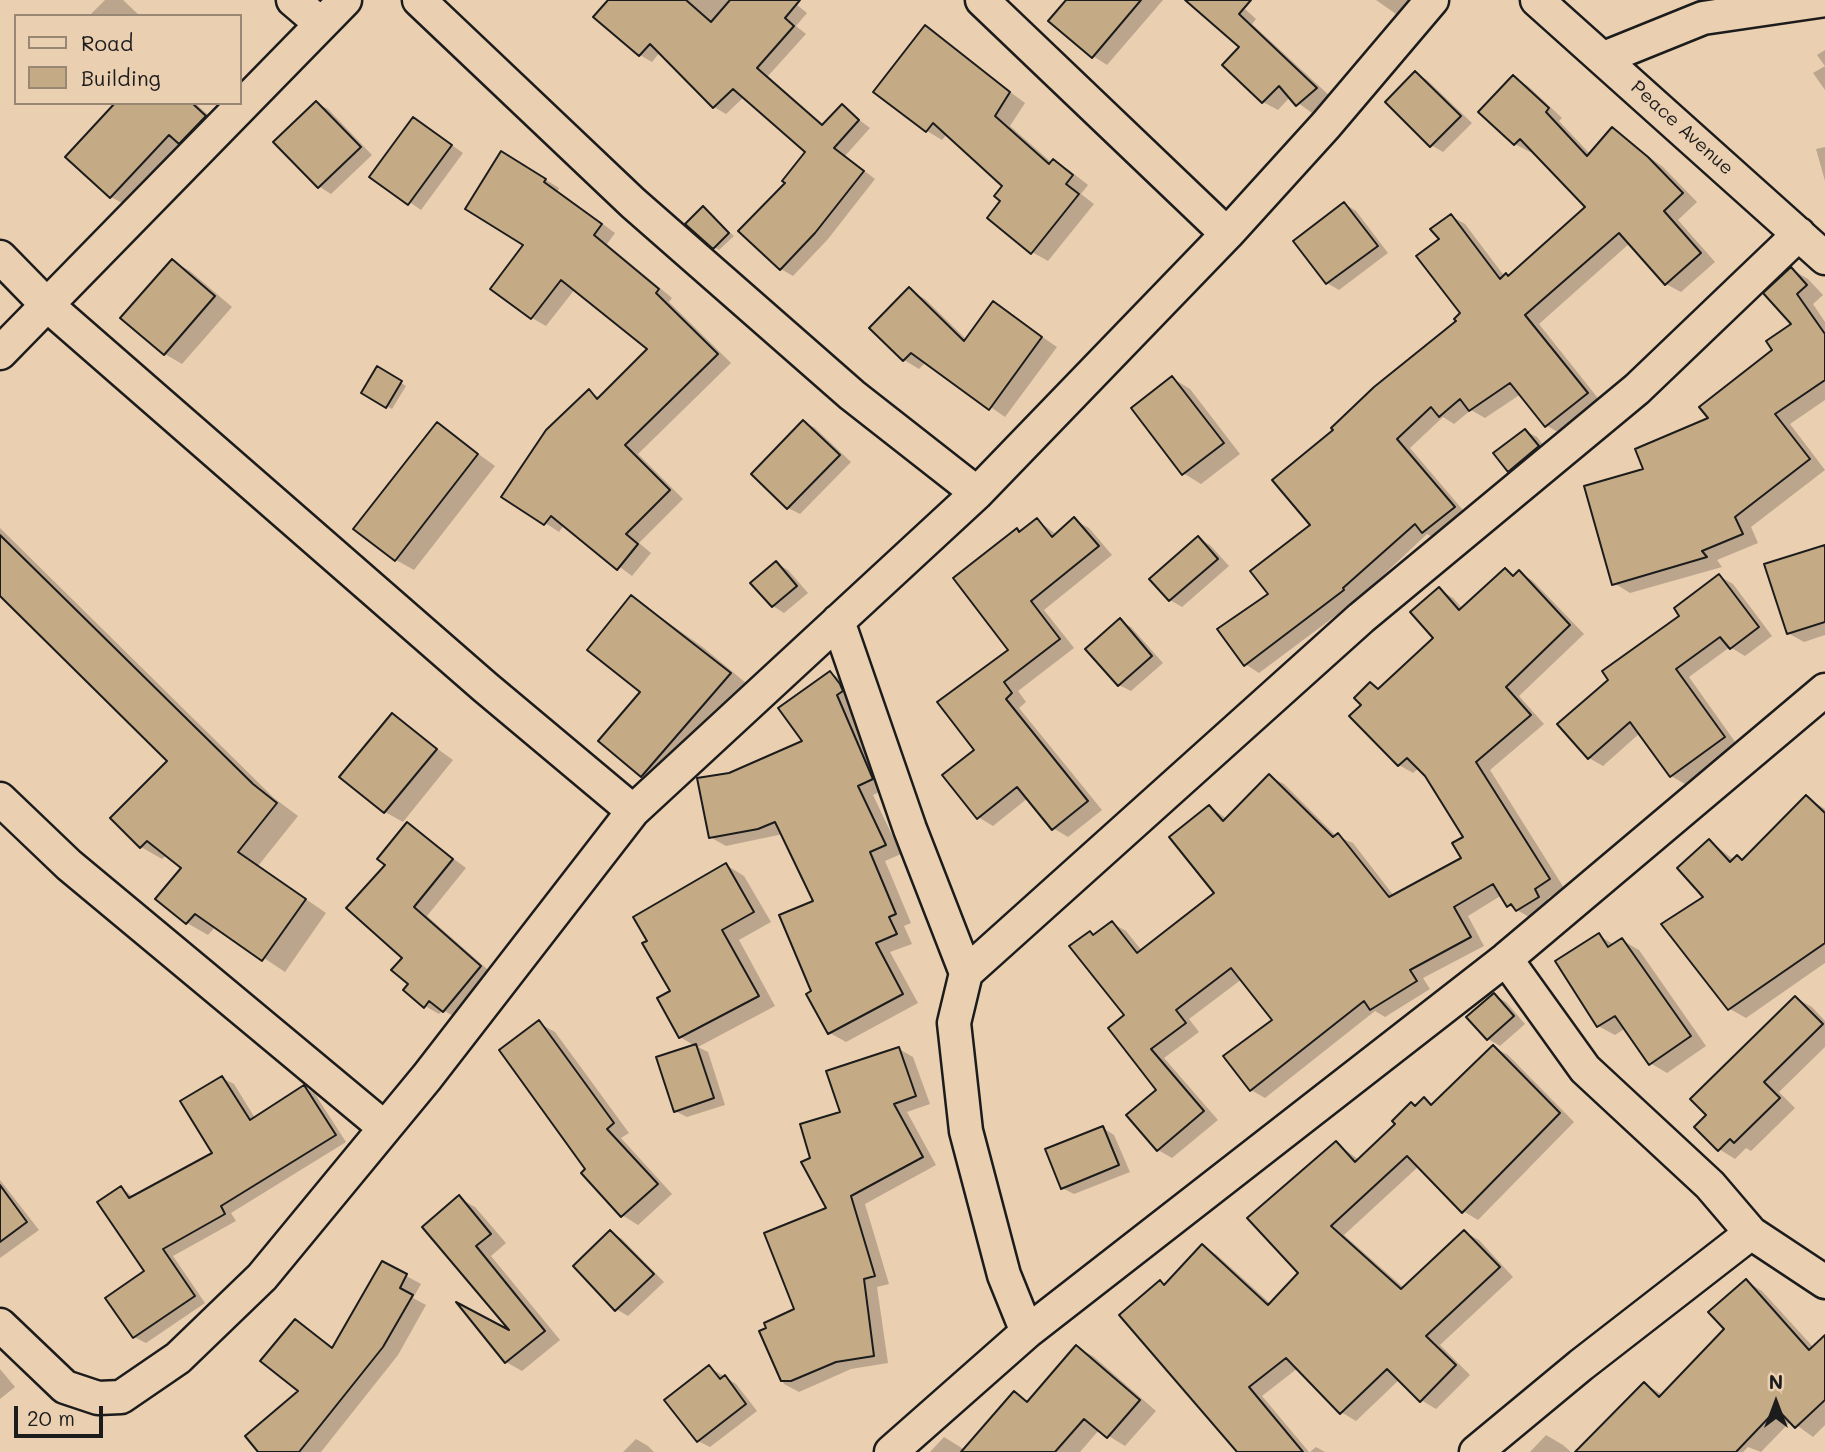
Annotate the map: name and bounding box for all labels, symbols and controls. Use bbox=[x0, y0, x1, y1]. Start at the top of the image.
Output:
legend bbox=[14, 14, 242, 105]
text: Road bbox=[81, 29, 133, 56]
text: Building bbox=[81, 64, 161, 91]
street label: Peace Avenue bbox=[1626, 76, 1738, 180]
north arrow bbox=[1741, 1368, 1811, 1438]
text: N bbox=[1769, 1369, 1783, 1394]
scale bar bbox=[18, 1392, 107, 1436]
text: 20 m bbox=[27, 1404, 75, 1431]

